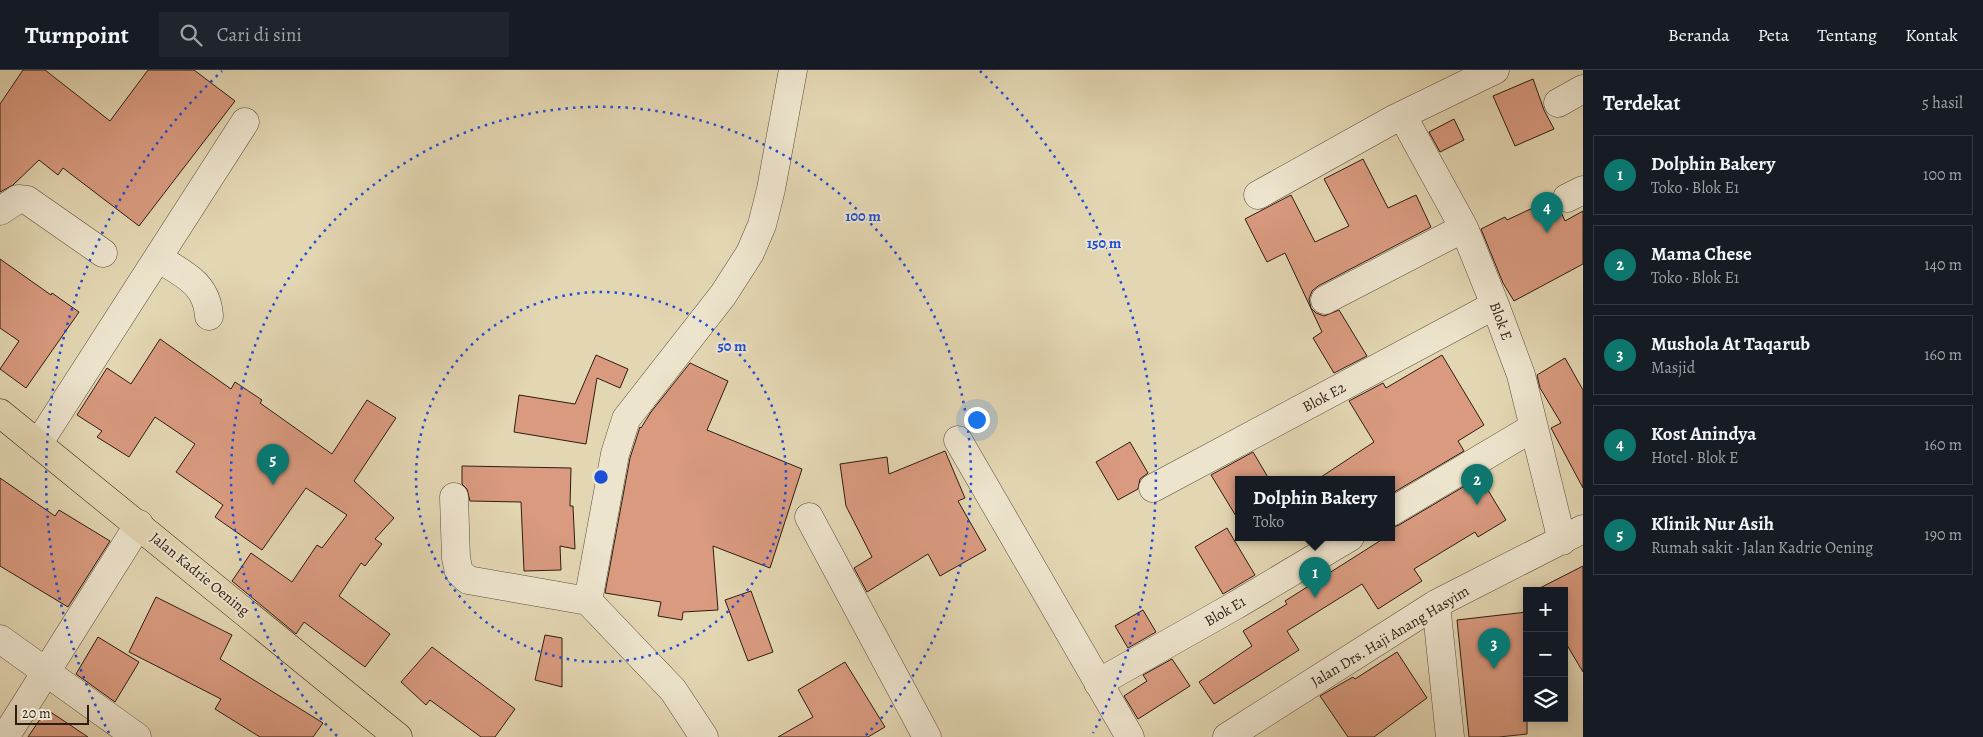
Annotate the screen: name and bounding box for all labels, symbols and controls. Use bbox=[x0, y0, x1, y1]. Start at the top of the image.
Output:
search box bbox=[159, 12, 509, 57]
text: Turnpoint bbox=[25, 19, 129, 51]
icon: search bbox=[177, 21, 205, 49]
text: Cari di sini bbox=[217, 22, 302, 48]
text: Beranda bbox=[1668, 23, 1730, 47]
text: Peta bbox=[1758, 23, 1789, 47]
text: Tentang bbox=[1817, 23, 1877, 47]
text: Kontak bbox=[1905, 23, 1958, 47]
text: Terdekat bbox=[1603, 89, 1681, 117]
text: 5 hasil bbox=[1922, 92, 1963, 114]
text: Dolphin Bakery bbox=[1651, 151, 1775, 177]
text: 1 bbox=[1617, 164, 1623, 186]
text: 100 m bbox=[1923, 164, 1962, 186]
text: Toko · Blok E1 bbox=[1651, 177, 1739, 199]
pin: 4 bbox=[1531, 192, 1563, 233]
text: 100 m bbox=[845, 206, 881, 226]
text: 150 m bbox=[1087, 233, 1122, 253]
text: Mama Chese bbox=[1651, 241, 1752, 267]
text: 2 bbox=[1616, 254, 1624, 276]
text: 140 m bbox=[1924, 254, 1962, 276]
text: Toko · Blok E1 bbox=[1651, 267, 1739, 289]
street label: Blok E bbox=[1485, 299, 1517, 343]
text: Mushola At Taqarub bbox=[1651, 331, 1810, 357]
text: 50 m bbox=[717, 336, 747, 356]
text: 3 bbox=[1617, 344, 1623, 366]
text: 160 m bbox=[1924, 344, 1962, 366]
text: Masjid bbox=[1651, 357, 1695, 379]
street label: Blok E2 bbox=[1299, 377, 1349, 417]
your location bbox=[964, 407, 990, 433]
text: Kost Anindya bbox=[1651, 421, 1756, 447]
text: 4 bbox=[1616, 434, 1624, 456]
text: 160 m bbox=[1924, 434, 1962, 456]
pin: 5 bbox=[257, 444, 289, 485]
text: Hotel · Blok E bbox=[1651, 447, 1739, 469]
pin: 2 bbox=[1461, 464, 1493, 505]
centre of rings bbox=[592, 468, 610, 486]
popup bbox=[1235, 476, 1395, 541]
text: Dolphin Bakery bbox=[1253, 485, 1377, 511]
text: Toko bbox=[1253, 511, 1284, 533]
text: Klinik Nur Asih bbox=[1651, 511, 1774, 537]
text: 5 bbox=[1617, 524, 1623, 546]
text: 190 m bbox=[1924, 524, 1962, 546]
street label: Jalan Kadrie Oening bbox=[146, 528, 254, 621]
text: Rumah sakit · Jalan Kadrie Oening bbox=[1651, 537, 1873, 559]
pin: 1 bbox=[1299, 557, 1331, 598]
street label: Jalan Drs. Haji Anang Hasyim bbox=[1307, 580, 1473, 691]
map controls bbox=[1523, 587, 1568, 722]
button: + bbox=[1523, 587, 1568, 632]
street label: Blok E1 bbox=[1201, 591, 1249, 631]
pin: 3 bbox=[1478, 628, 1510, 669]
button: − bbox=[1523, 632, 1568, 677]
button: layers bbox=[1523, 677, 1568, 722]
scale bar bbox=[15, 702, 89, 725]
text: 20 m bbox=[22, 704, 51, 723]

